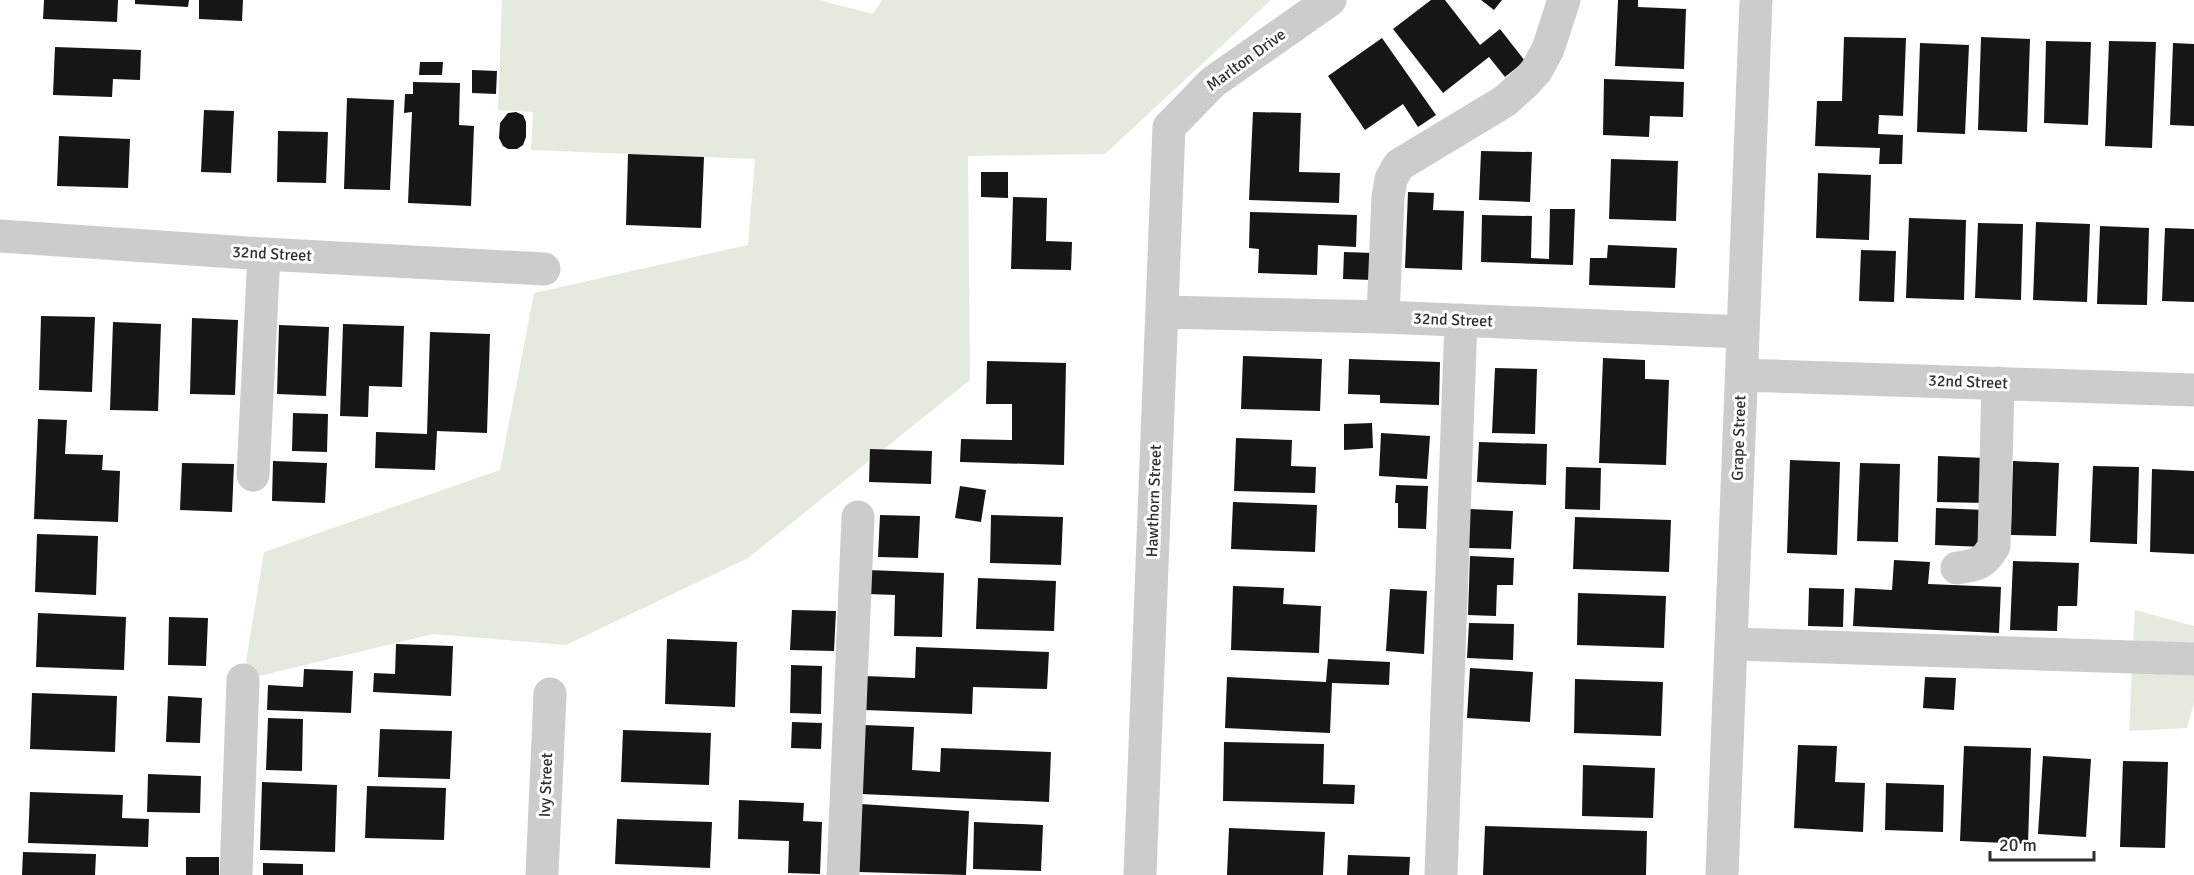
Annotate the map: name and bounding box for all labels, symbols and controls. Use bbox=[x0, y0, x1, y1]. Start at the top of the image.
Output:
street label: Marlton Drive bbox=[1202, 25, 1290, 95]
street label: 32nd Street bbox=[232, 242, 313, 266]
street label: 32nd Street bbox=[1413, 309, 1494, 331]
street label: 32nd Street bbox=[1928, 371, 2009, 393]
street label: Grape Street bbox=[1728, 394, 1751, 481]
street label: Hawthorn Street bbox=[1142, 444, 1166, 558]
street label: Ivy Street bbox=[535, 752, 557, 818]
scale bar bbox=[1990, 824, 2094, 862]
text: 20 m bbox=[1999, 834, 2037, 856]

